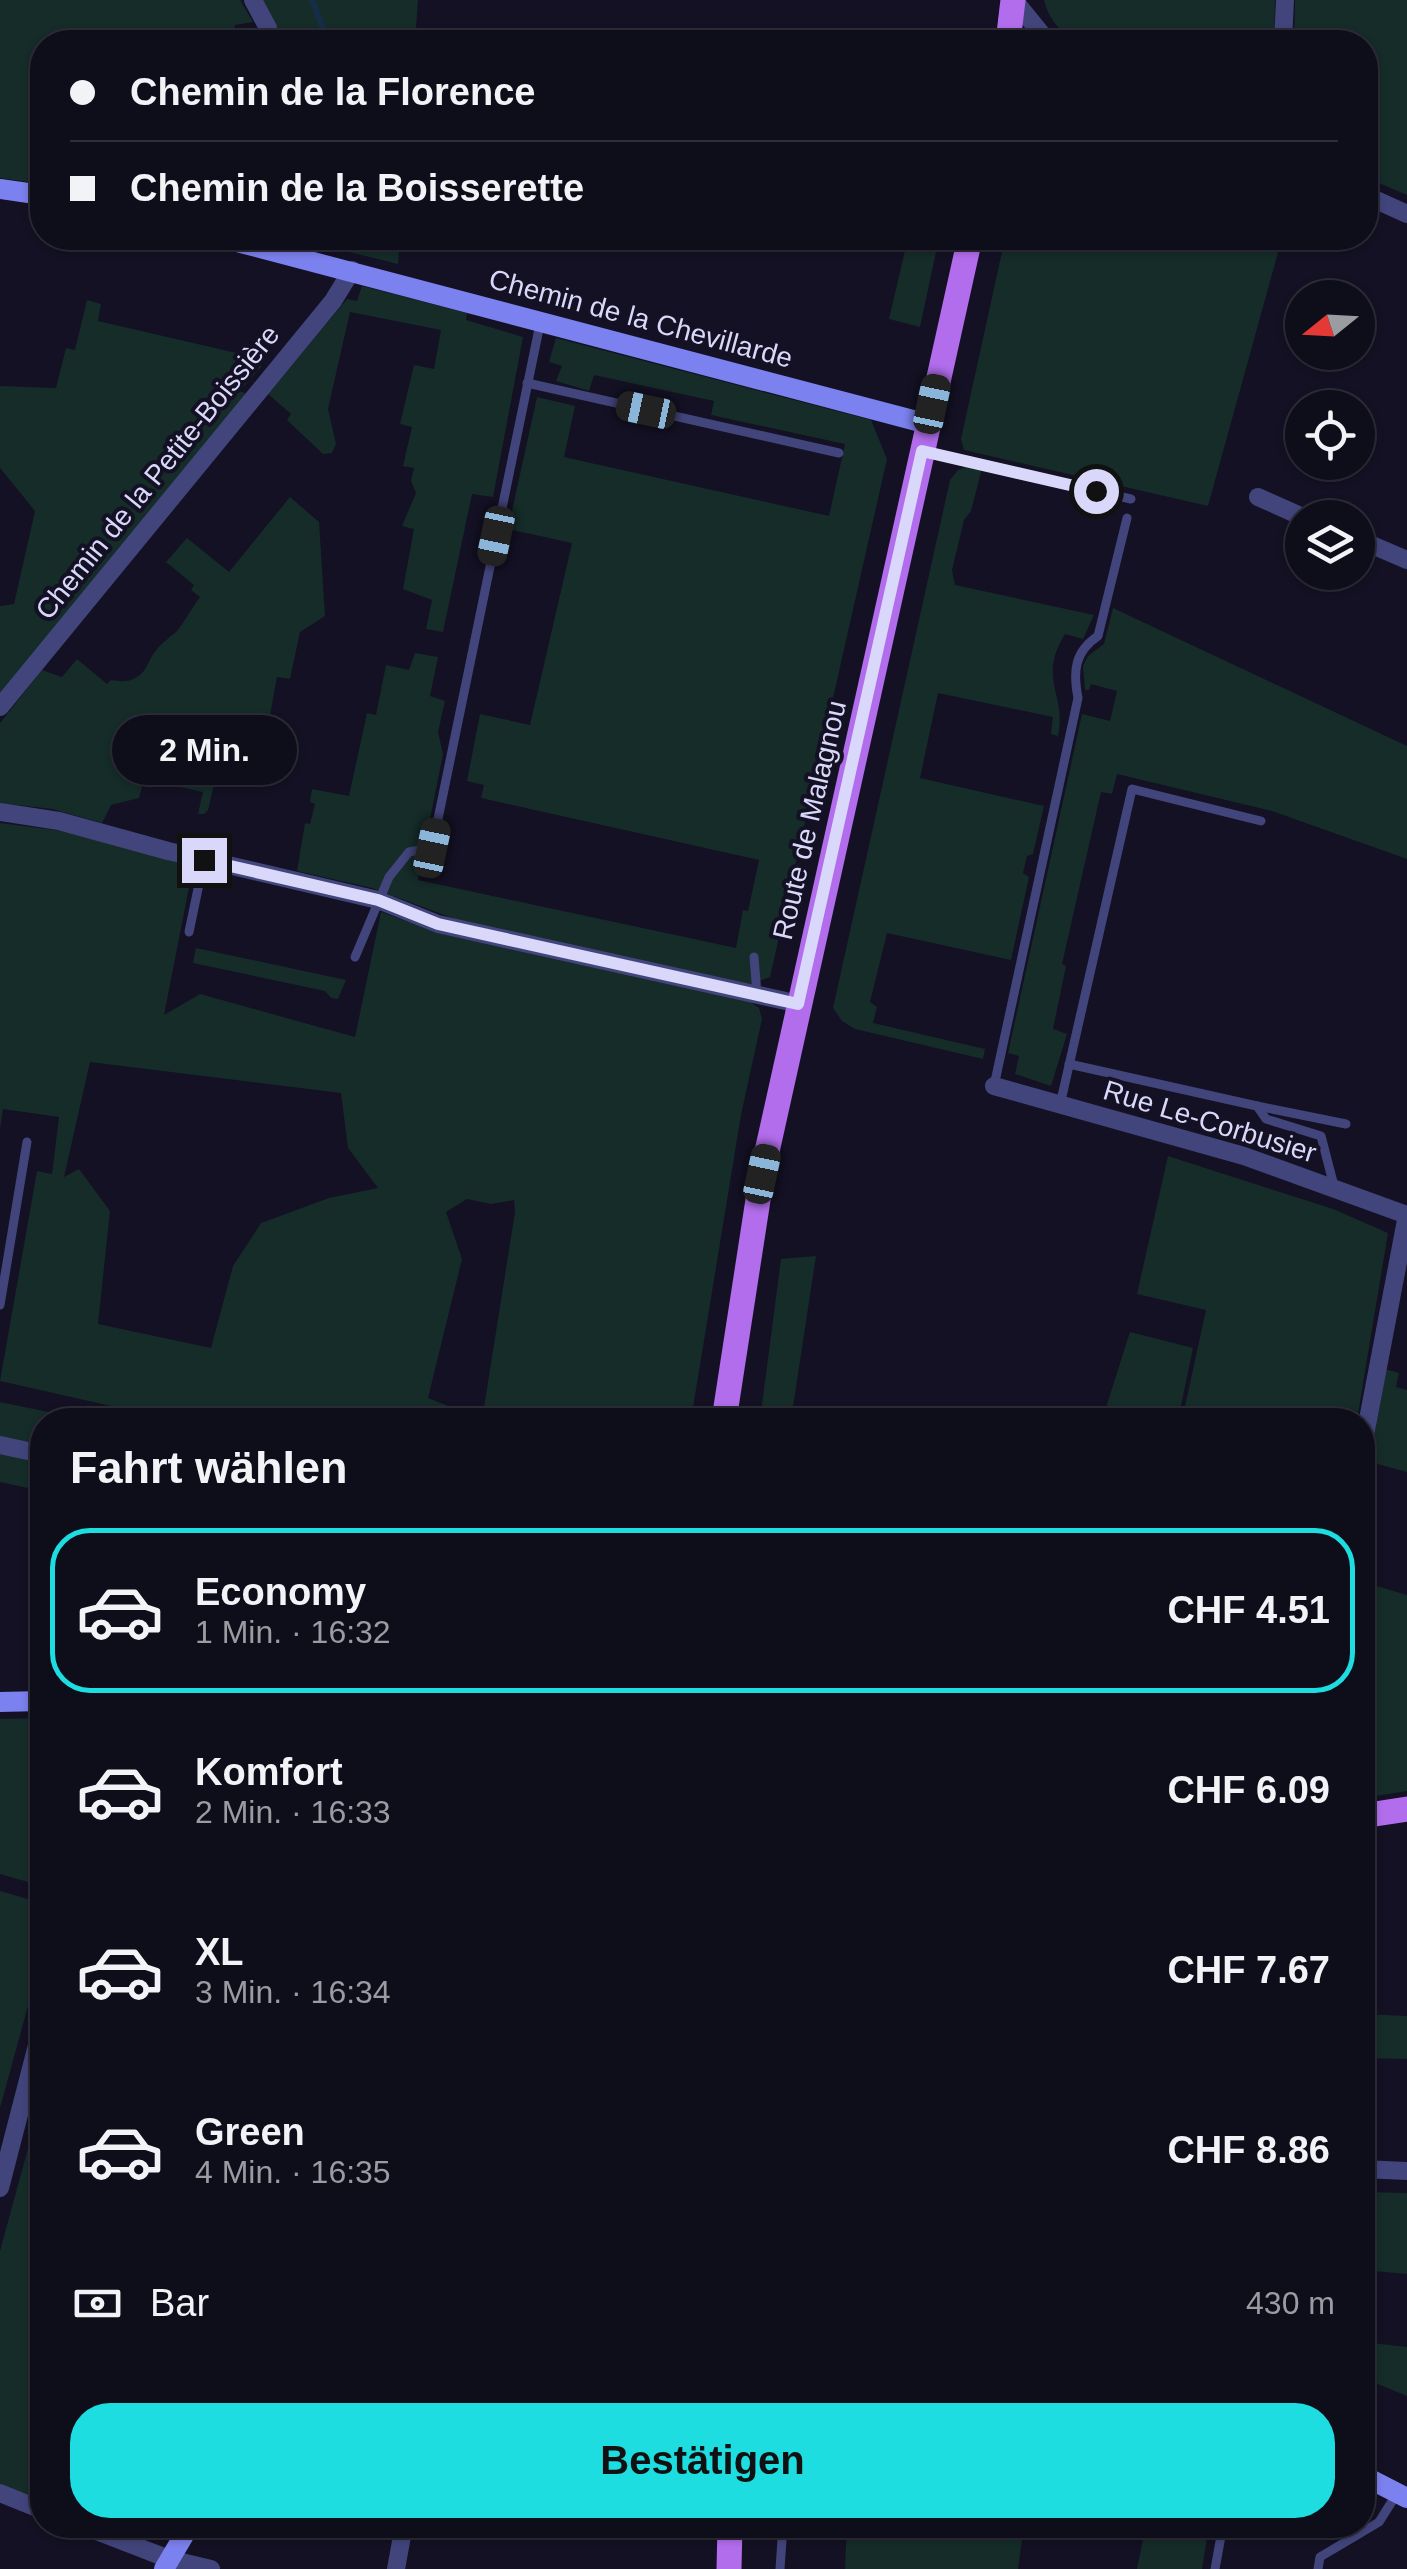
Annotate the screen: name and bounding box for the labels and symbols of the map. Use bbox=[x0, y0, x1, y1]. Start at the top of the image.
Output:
street label: Chemin de la Chevillarde bbox=[486, 263, 796, 374]
north arrow bbox=[1285, 280, 1375, 370]
street label: Chemin de la Petite-Boissière bbox=[29, 319, 285, 625]
car bbox=[911, 372, 953, 436]
car bbox=[614, 389, 678, 431]
route start bbox=[1074, 469, 1119, 514]
car bbox=[475, 504, 517, 568]
street label: Route de Malagnou bbox=[767, 698, 852, 943]
callout: 2 Min. bbox=[111, 715, 296, 785]
car bbox=[411, 816, 453, 880]
route end bbox=[182, 838, 227, 883]
street label: Rue Le-Corbusier bbox=[1100, 1074, 1320, 1169]
car bbox=[741, 1142, 783, 1206]

